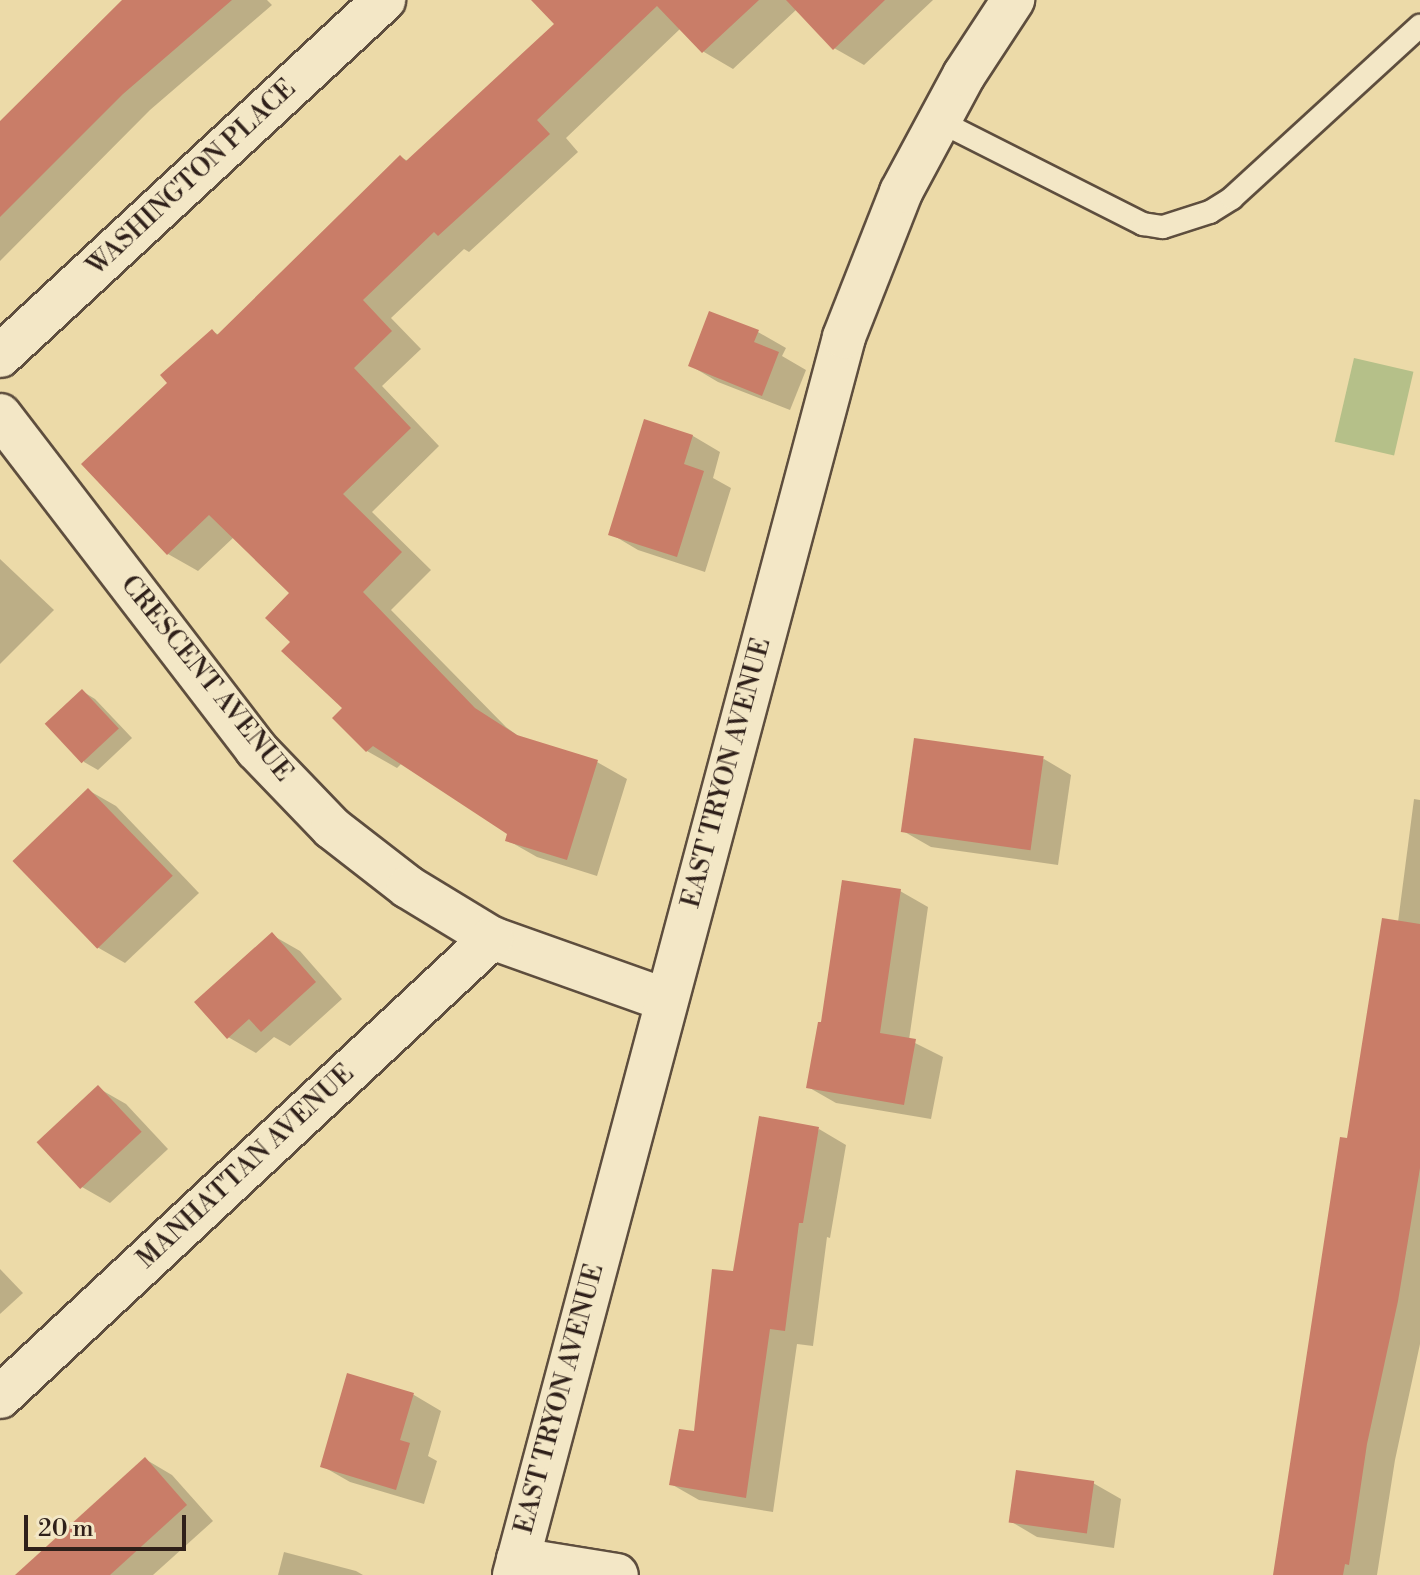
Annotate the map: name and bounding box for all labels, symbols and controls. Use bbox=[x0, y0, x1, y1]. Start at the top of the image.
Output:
street label: WASHINGTON PLACE bbox=[81, 73, 303, 283]
street label: CRESCENT AVENUE bbox=[113, 570, 299, 788]
street label: EAST TRYON AVENUE bbox=[676, 635, 778, 911]
street label: MANHATTAN AVENUE bbox=[131, 1059, 361, 1275]
street label: EAST TRYON AVENUE bbox=[509, 1261, 611, 1537]
scale bar bbox=[28, 1499, 190, 1549]
text: 20 m bbox=[38, 1514, 94, 1544]

